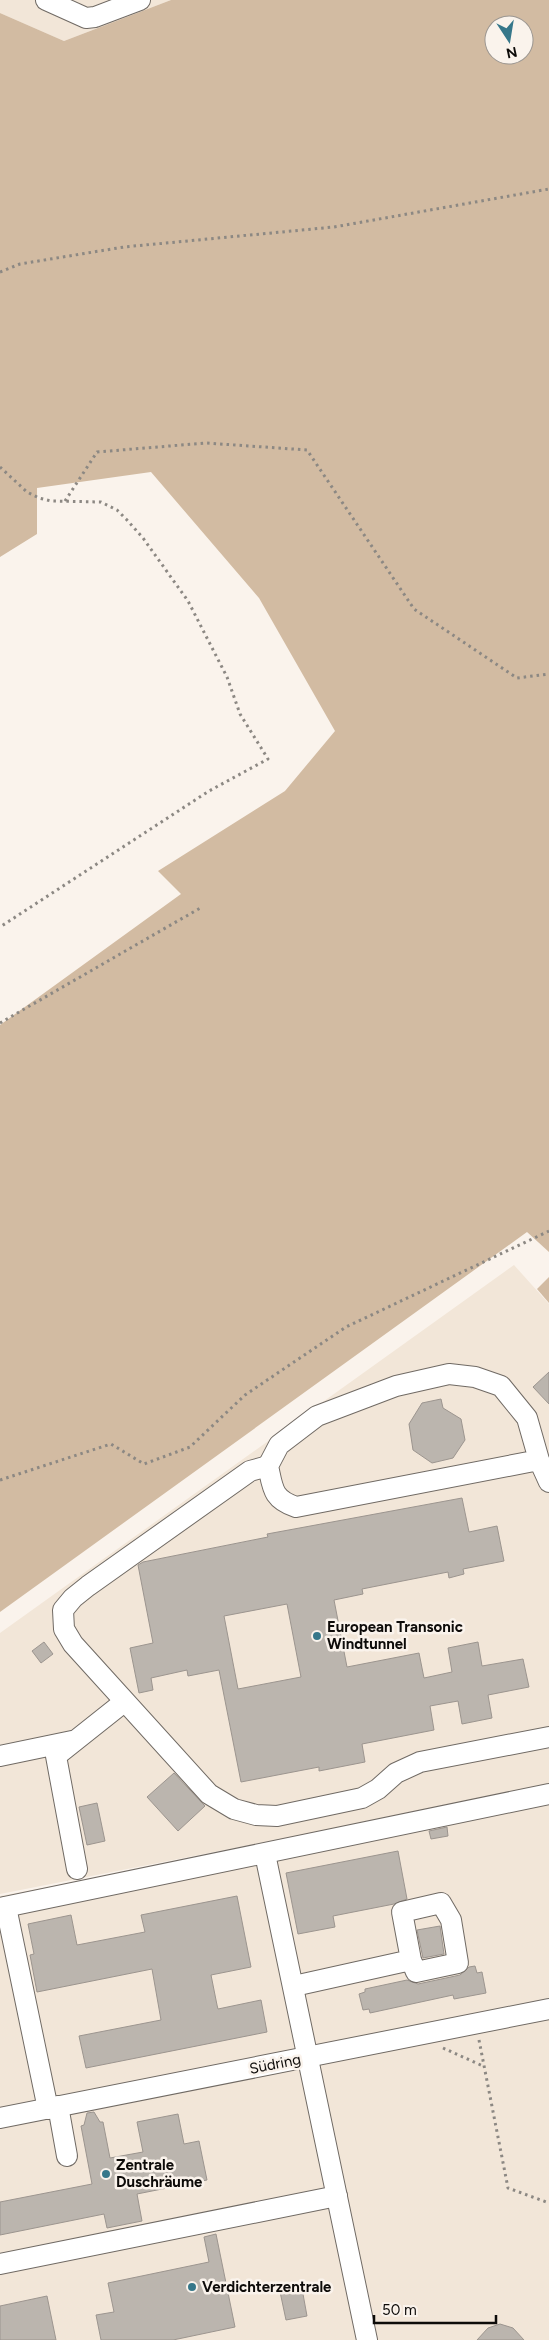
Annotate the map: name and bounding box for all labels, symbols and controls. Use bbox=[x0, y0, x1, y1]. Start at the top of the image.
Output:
north arrow bbox=[484, 15, 534, 65]
text: N bbox=[505, 43, 519, 62]
place label: European Transonic Windtunnel bbox=[327, 1618, 463, 1653]
marker: European Transonic Windtunnel bbox=[311, 1630, 323, 1642]
street label: Südring bbox=[248, 2050, 302, 2078]
place label: Zentrale Duschräume bbox=[116, 2156, 203, 2191]
marker: Zentrale Duschräume bbox=[100, 2168, 112, 2180]
place label: Verdichterzentrale bbox=[202, 2278, 332, 2296]
marker: Verdichterzentrale bbox=[186, 2281, 198, 2293]
scale bar bbox=[374, 2292, 496, 2324]
text: 50 m bbox=[382, 2301, 417, 2319]

